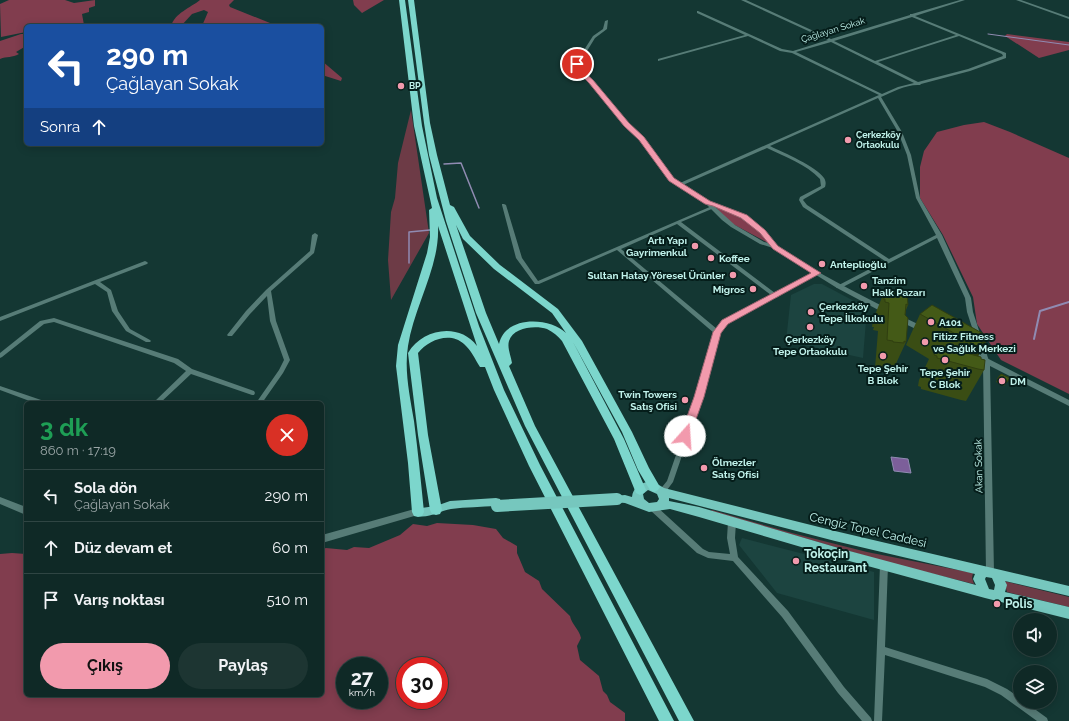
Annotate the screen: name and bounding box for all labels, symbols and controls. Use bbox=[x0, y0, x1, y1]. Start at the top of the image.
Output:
street label: Çağlayan Sokak bbox=[800, 15, 866, 44]
text: 290 m bbox=[106, 39, 188, 72]
icon: left bbox=[40, 40, 92, 92]
pin bbox=[560, 47, 594, 81]
icon: arrive bbox=[566, 53, 588, 75]
text: Çağlayan Sokak bbox=[106, 73, 239, 94]
marker: BP bbox=[396, 81, 406, 91]
place label: BP bbox=[409, 81, 421, 91]
icon: ahead bbox=[88, 116, 110, 138]
text: Sonra bbox=[40, 118, 80, 136]
place label: Çerkezköy Ortaokulu bbox=[856, 130, 901, 150]
marker: Çerkezköy Ortaokulu bbox=[843, 135, 853, 145]
place label: Artı Yapı Gayrimenkul bbox=[626, 235, 688, 258]
marker: Artı Yapı Gayrimenkul bbox=[690, 241, 700, 251]
marker: Koffee bbox=[706, 253, 716, 263]
place label: Koffee bbox=[719, 253, 750, 264]
marker: Anteplioğlu bbox=[817, 259, 827, 269]
place label: Anteplioğlu bbox=[830, 259, 886, 270]
place label: Sultan Hatay Yöresel Ürünler bbox=[587, 270, 725, 281]
marker: Sultan Hatay Yöresel Ürünler bbox=[728, 270, 738, 280]
place label: Tanzim Halk Pazarı bbox=[872, 275, 925, 298]
marker: Tanzim Halk Pazarı bbox=[859, 281, 869, 291]
place label: Migros bbox=[713, 284, 745, 295]
marker: Migros bbox=[748, 284, 758, 294]
place label: Çerkezköy Tepe İlkokulu bbox=[819, 301, 883, 324]
marker: Çerkezköy Tepe İlkokulu bbox=[806, 307, 816, 317]
marker: A101 bbox=[926, 317, 936, 327]
place label: A101 bbox=[939, 317, 962, 328]
marker: Çerkezköy Tepe Ortaokulu bbox=[805, 322, 815, 332]
place label: Fitizz Fitness ve Sağlık Merkezi bbox=[933, 331, 1016, 354]
place label: Çerkezköy Tepe Ortaokulu bbox=[773, 334, 847, 357]
marker: Fitizz Fitness ve Sağlık Merkezi bbox=[920, 337, 930, 347]
marker: Tepe Şehir B Blok bbox=[878, 351, 888, 361]
marker: Tepe Şehir C Blok bbox=[940, 355, 950, 365]
place label: Tepe Şehir B Blok bbox=[858, 363, 908, 386]
place label: Tepe Şehir C Blok bbox=[920, 367, 970, 390]
marker: DM bbox=[997, 376, 1007, 386]
place label: DM bbox=[1010, 376, 1026, 387]
place label: Twin Towers Satış Ofisi bbox=[618, 389, 677, 412]
marker: Twin Towers Satış Ofisi bbox=[680, 395, 690, 405]
text: 3 dk bbox=[40, 413, 88, 442]
button: close bbox=[266, 414, 308, 456]
position arrow bbox=[664, 415, 706, 457]
street label: Akan Sokak bbox=[973, 438, 984, 493]
text: 860 m · 17:19 bbox=[40, 443, 116, 458]
place label: Ölmezler Satış Ofisi bbox=[712, 457, 759, 480]
marker: Ölmezler Satış Ofisi bbox=[699, 463, 709, 473]
text: Sola dön bbox=[74, 479, 137, 497]
icon: left bbox=[40, 485, 62, 507]
text: 290 m bbox=[265, 487, 308, 505]
text: Çağlayan Sokak bbox=[74, 497, 170, 512]
street label: Cengiz Topel Caddesi bbox=[808, 510, 928, 550]
icon: ahead bbox=[40, 537, 62, 559]
text: Düz devam et bbox=[74, 539, 172, 557]
text: 60 m bbox=[272, 539, 308, 557]
place label: Tokoçin Restaurant bbox=[804, 547, 867, 575]
marker: Tokoçin Restaurant bbox=[791, 556, 801, 566]
icon: arrive bbox=[40, 589, 62, 611]
text: Varış noktası bbox=[74, 591, 165, 609]
text: 510 m bbox=[267, 591, 308, 609]
place label: Polis bbox=[1005, 597, 1032, 611]
marker: Polis bbox=[992, 599, 1002, 609]
map controls bbox=[1013, 613, 1057, 709]
button: sound bbox=[1013, 613, 1057, 657]
button: Çıkış bbox=[40, 643, 170, 689]
button: Paylaş bbox=[178, 643, 308, 689]
speed limit sign: 30 bbox=[396, 657, 448, 709]
button: layers bbox=[1013, 665, 1057, 709]
text: 27 bbox=[351, 666, 373, 690]
text: km/h bbox=[349, 687, 375, 698]

